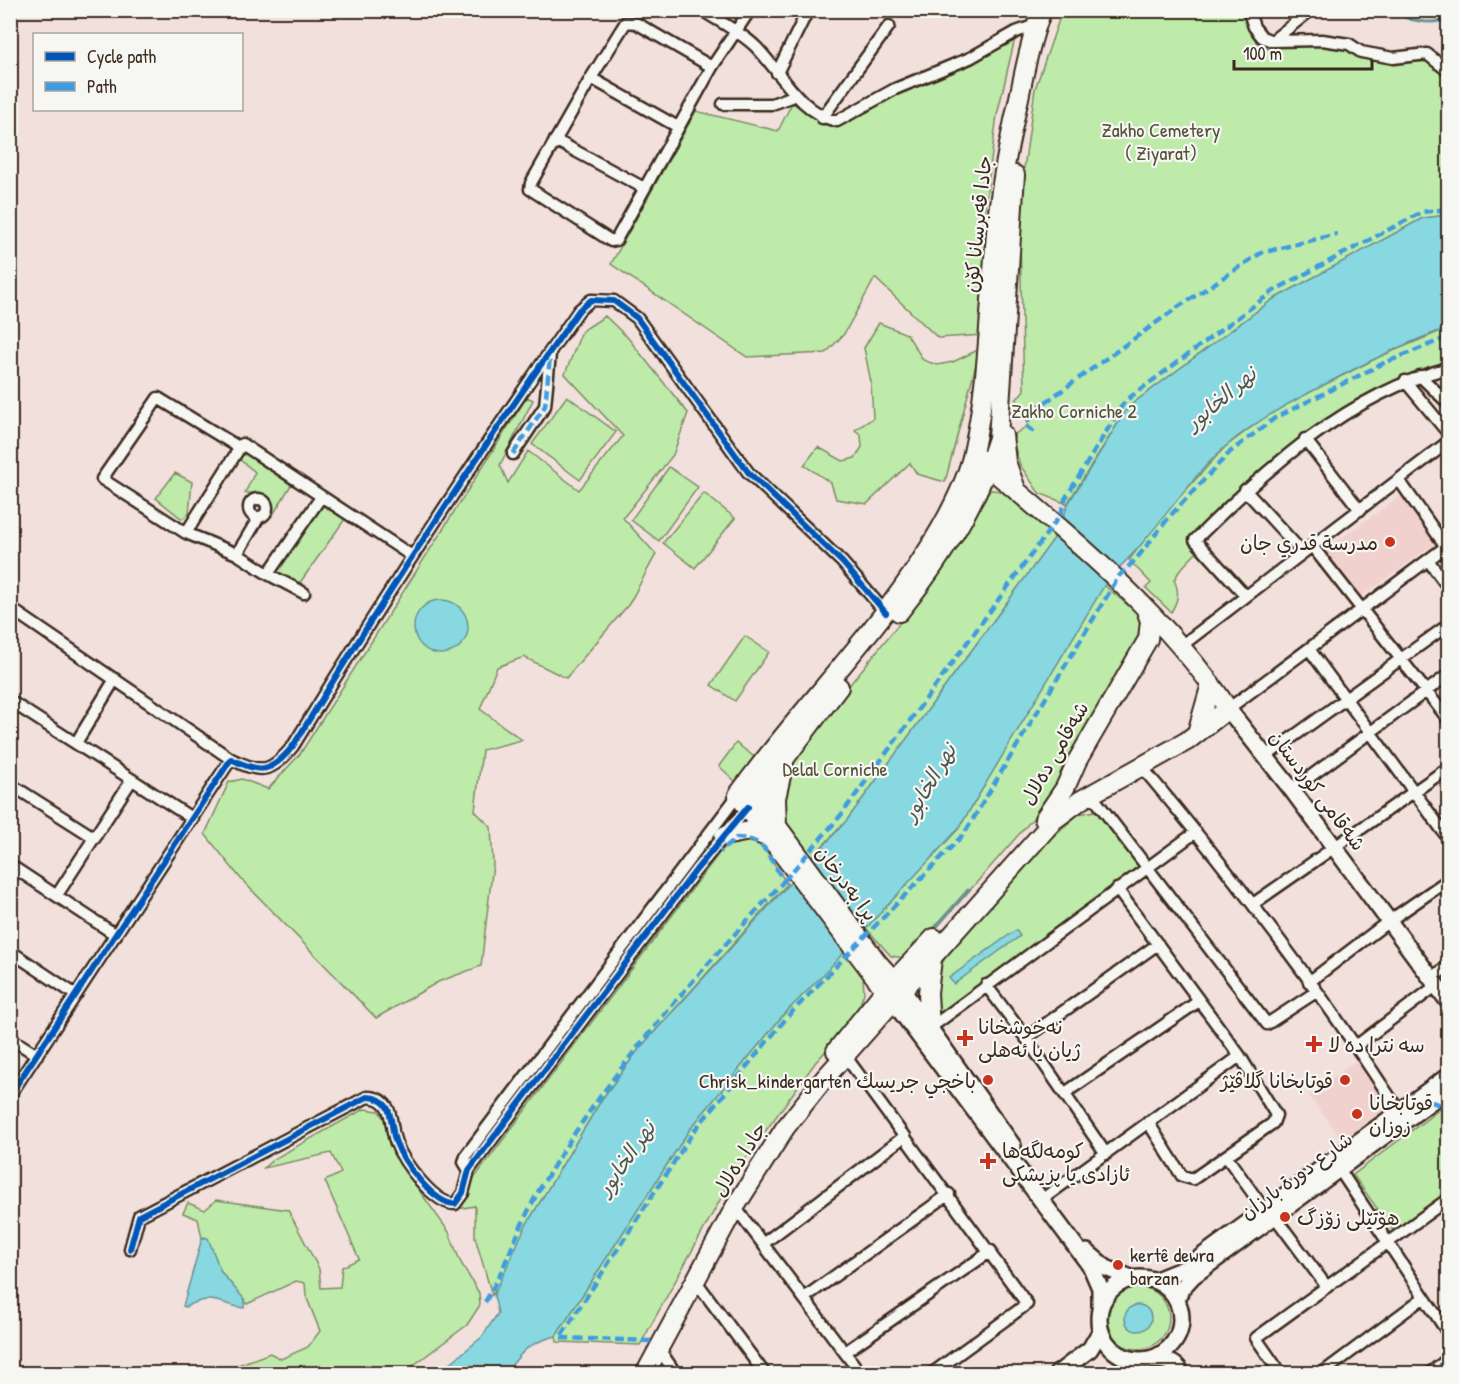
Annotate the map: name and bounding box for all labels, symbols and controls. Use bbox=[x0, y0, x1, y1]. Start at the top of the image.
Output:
legend bbox=[33, 33, 243, 111]
scale bar bbox=[1234, 33, 1372, 71]
text: 100 m bbox=[1243, 41, 1282, 66]
text: Cycle path bbox=[87, 44, 157, 69]
text: Path bbox=[87, 74, 117, 99]
park label: Zakho Cemetery ( Ziyarat) bbox=[1102, 116, 1220, 166]
street label: جادا قەبرسانا کۆن bbox=[956, 154, 998, 294]
water label: نهر الخابور bbox=[1177, 358, 1264, 438]
park label: Zakho Corniche 2 bbox=[1011, 397, 1137, 424]
place label: مدرسة قدري جان bbox=[1240, 529, 1378, 558]
marker: مدرسة قدري جان bbox=[1383, 535, 1397, 549]
street label: شەقامی دەلال bbox=[1014, 696, 1094, 810]
street label: شەقامی کوردستان bbox=[1263, 724, 1372, 856]
water label: نهر الخابور bbox=[893, 736, 964, 828]
park label: Delal Corniche bbox=[783, 755, 887, 782]
street label: پرا بەدرخان bbox=[810, 840, 884, 926]
place label: نەخوشخانا ژيان يا ئەهلى bbox=[978, 1013, 1081, 1063]
marker: نەخوشخانا ژيان يا ئەهلى bbox=[956, 1029, 974, 1047]
place label: سه نترا ده لا bbox=[1328, 1031, 1425, 1058]
marker: سه نترا ده لا bbox=[1305, 1035, 1323, 1053]
place label: Chrisk_kindergarten باخجي جريسك bbox=[699, 1067, 976, 1099]
place label: قوتابخانا گلاڤێژ bbox=[1219, 1067, 1333, 1094]
marker: Chrisk_kindergarten باخجي جريسك bbox=[981, 1073, 995, 1087]
marker: قوتابخانا گلاڤێژ bbox=[1338, 1073, 1352, 1087]
place label: قوتابخانا زوزان bbox=[1369, 1089, 1433, 1139]
marker: قوتابخانا زوزان bbox=[1350, 1107, 1364, 1121]
water label: نهر الخابور bbox=[588, 1113, 663, 1203]
street label: جادا دەلال bbox=[705, 1116, 773, 1202]
street label: شارع دورة بارزان bbox=[1234, 1125, 1358, 1226]
place label: کومەلگەھا ئازادی یا پزیشکی bbox=[1002, 1137, 1130, 1187]
marker: کومەلگەھا ئازادی یا پزیشکی bbox=[979, 1152, 997, 1170]
place label: هۆتێلی زۆزگ bbox=[1297, 1204, 1400, 1231]
marker: هۆتێلی زۆزگ bbox=[1278, 1210, 1292, 1224]
place label: kertê dewra barzan bbox=[1130, 1241, 1214, 1291]
marker: kertê dewra barzan bbox=[1111, 1258, 1125, 1272]

